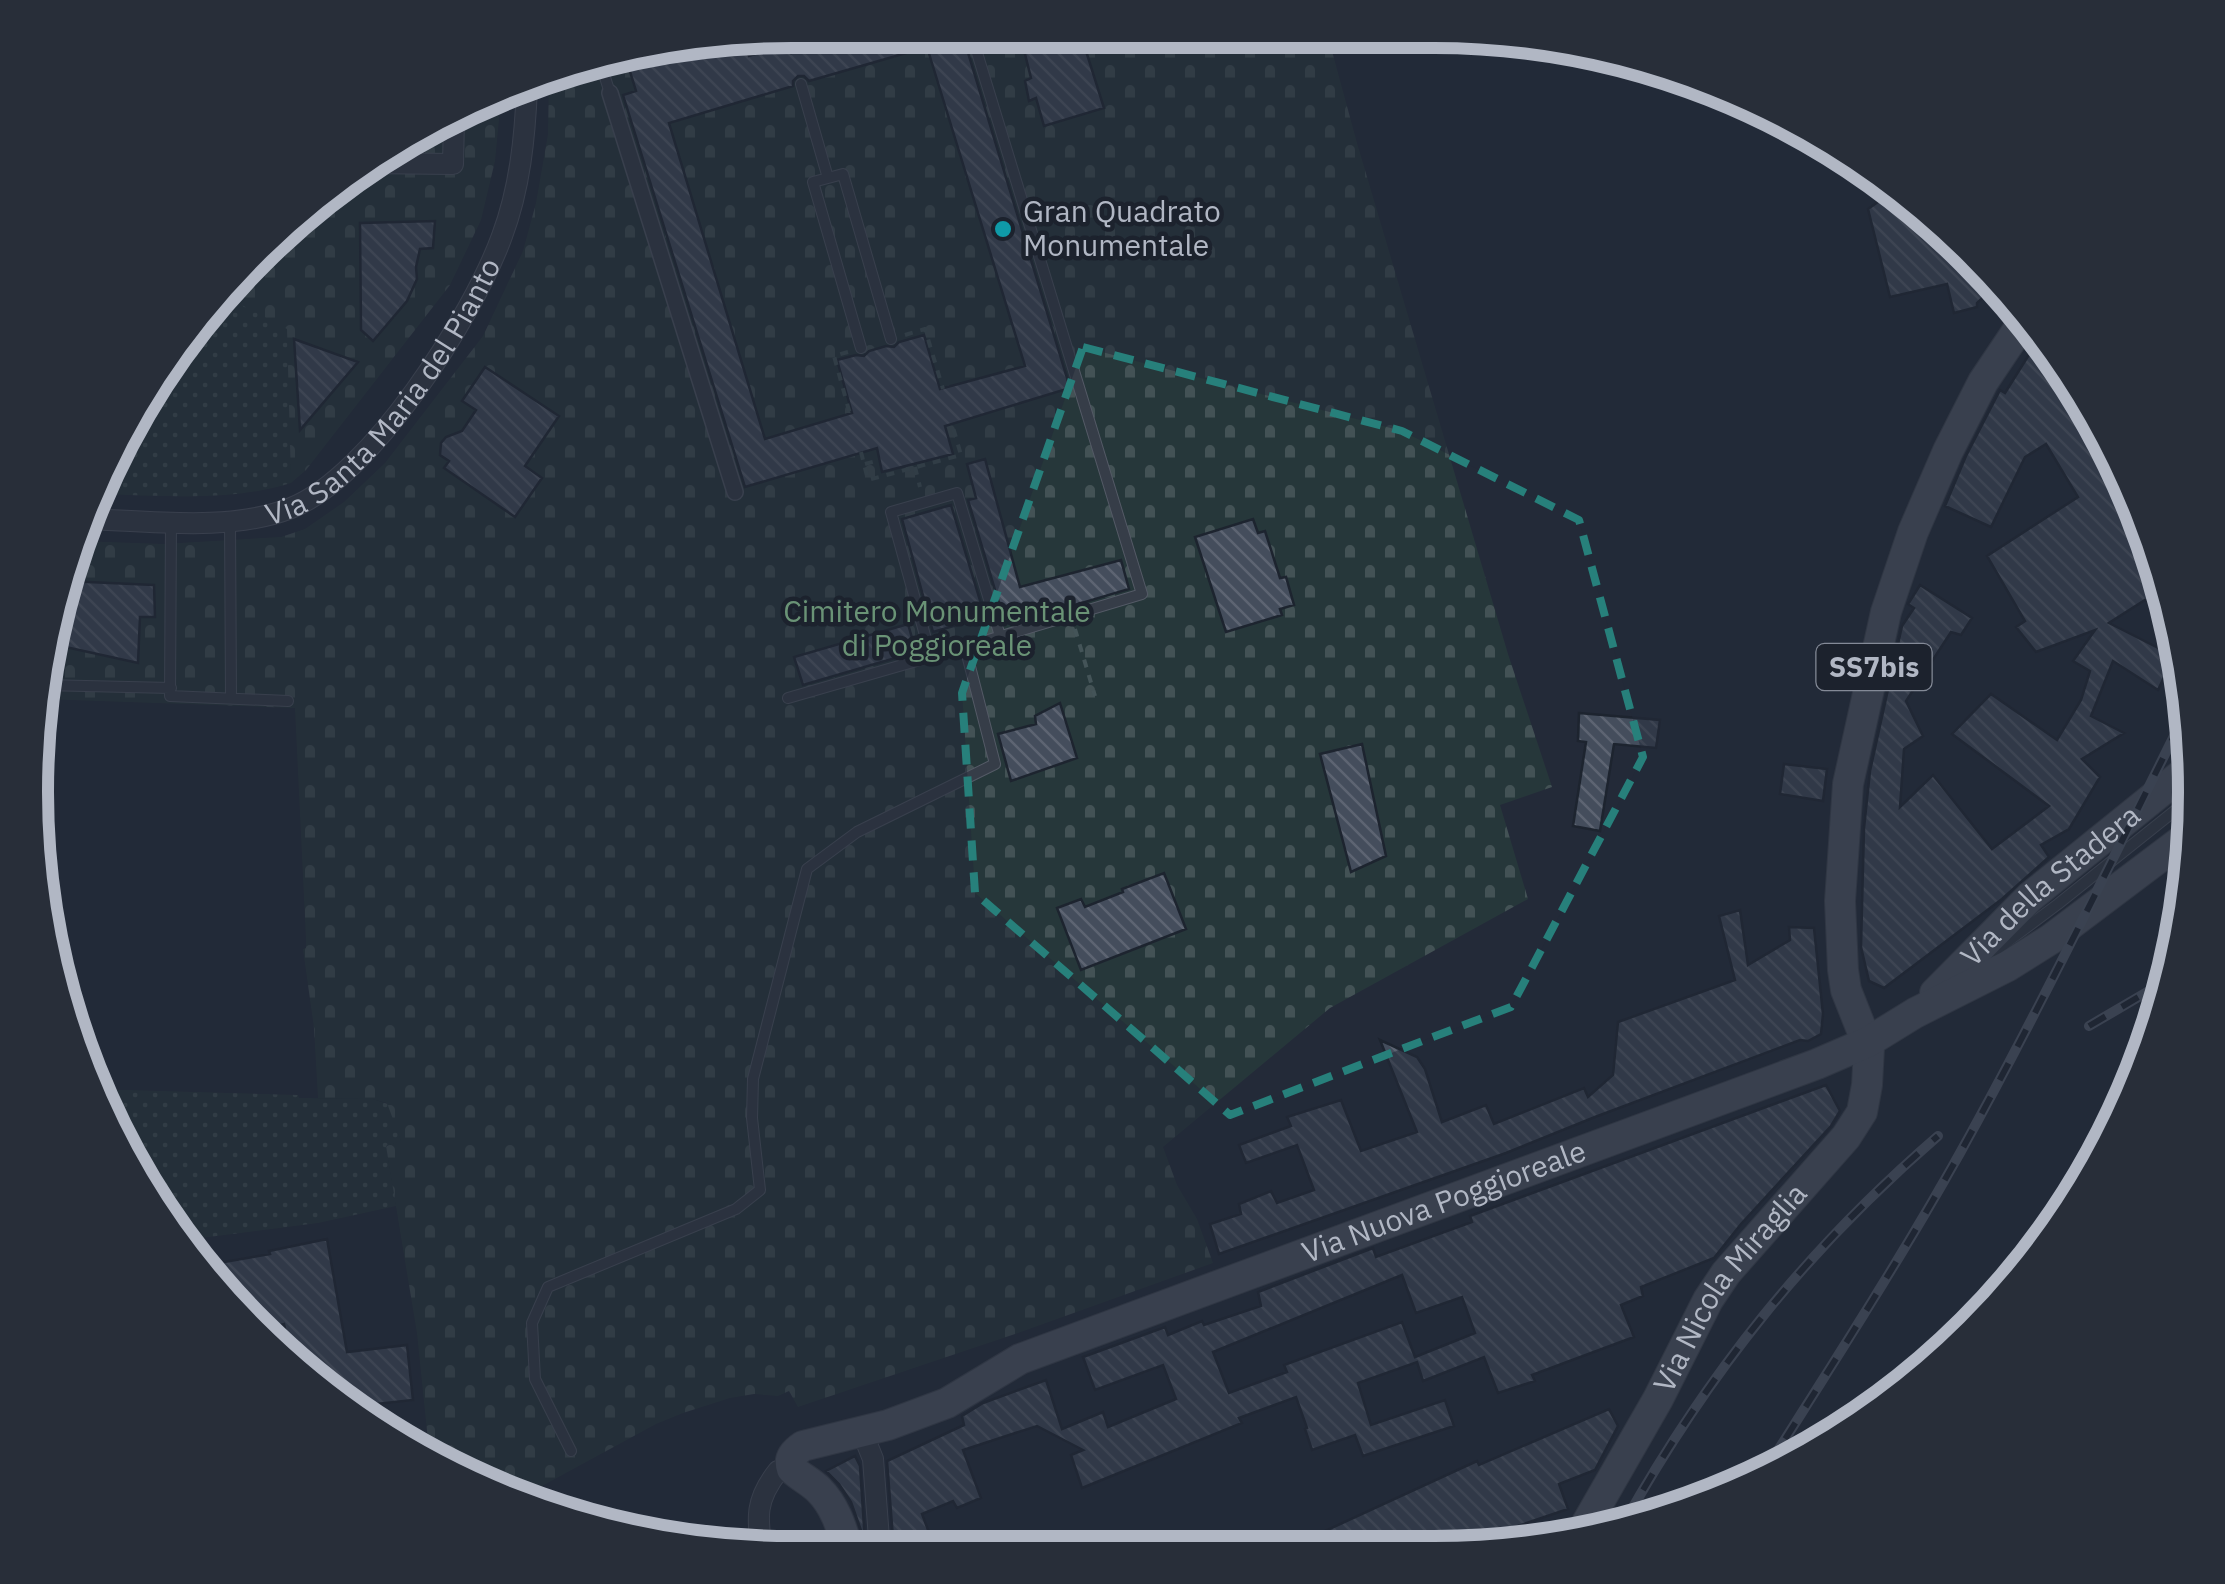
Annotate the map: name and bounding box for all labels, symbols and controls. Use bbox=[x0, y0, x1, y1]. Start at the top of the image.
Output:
place label: Gran Quadrato Monumentale bbox=[1023, 191, 1221, 264]
marker: Gran Quadrato Monumentale bbox=[992, 218, 1014, 240]
street label: Via Santa Maria del Pianto bbox=[260, 251, 508, 533]
park label: Cimitero Monumentale di Poggioreale bbox=[783, 591, 1091, 664]
road number: SS7bis bbox=[1816, 644, 1932, 690]
street label: Via della Stadera bbox=[1951, 795, 2147, 974]
street label: Via Nuova Poggioreale bbox=[1296, 1130, 1591, 1271]
street label: Via Nicola Miraglia bbox=[1644, 1174, 1814, 1398]

